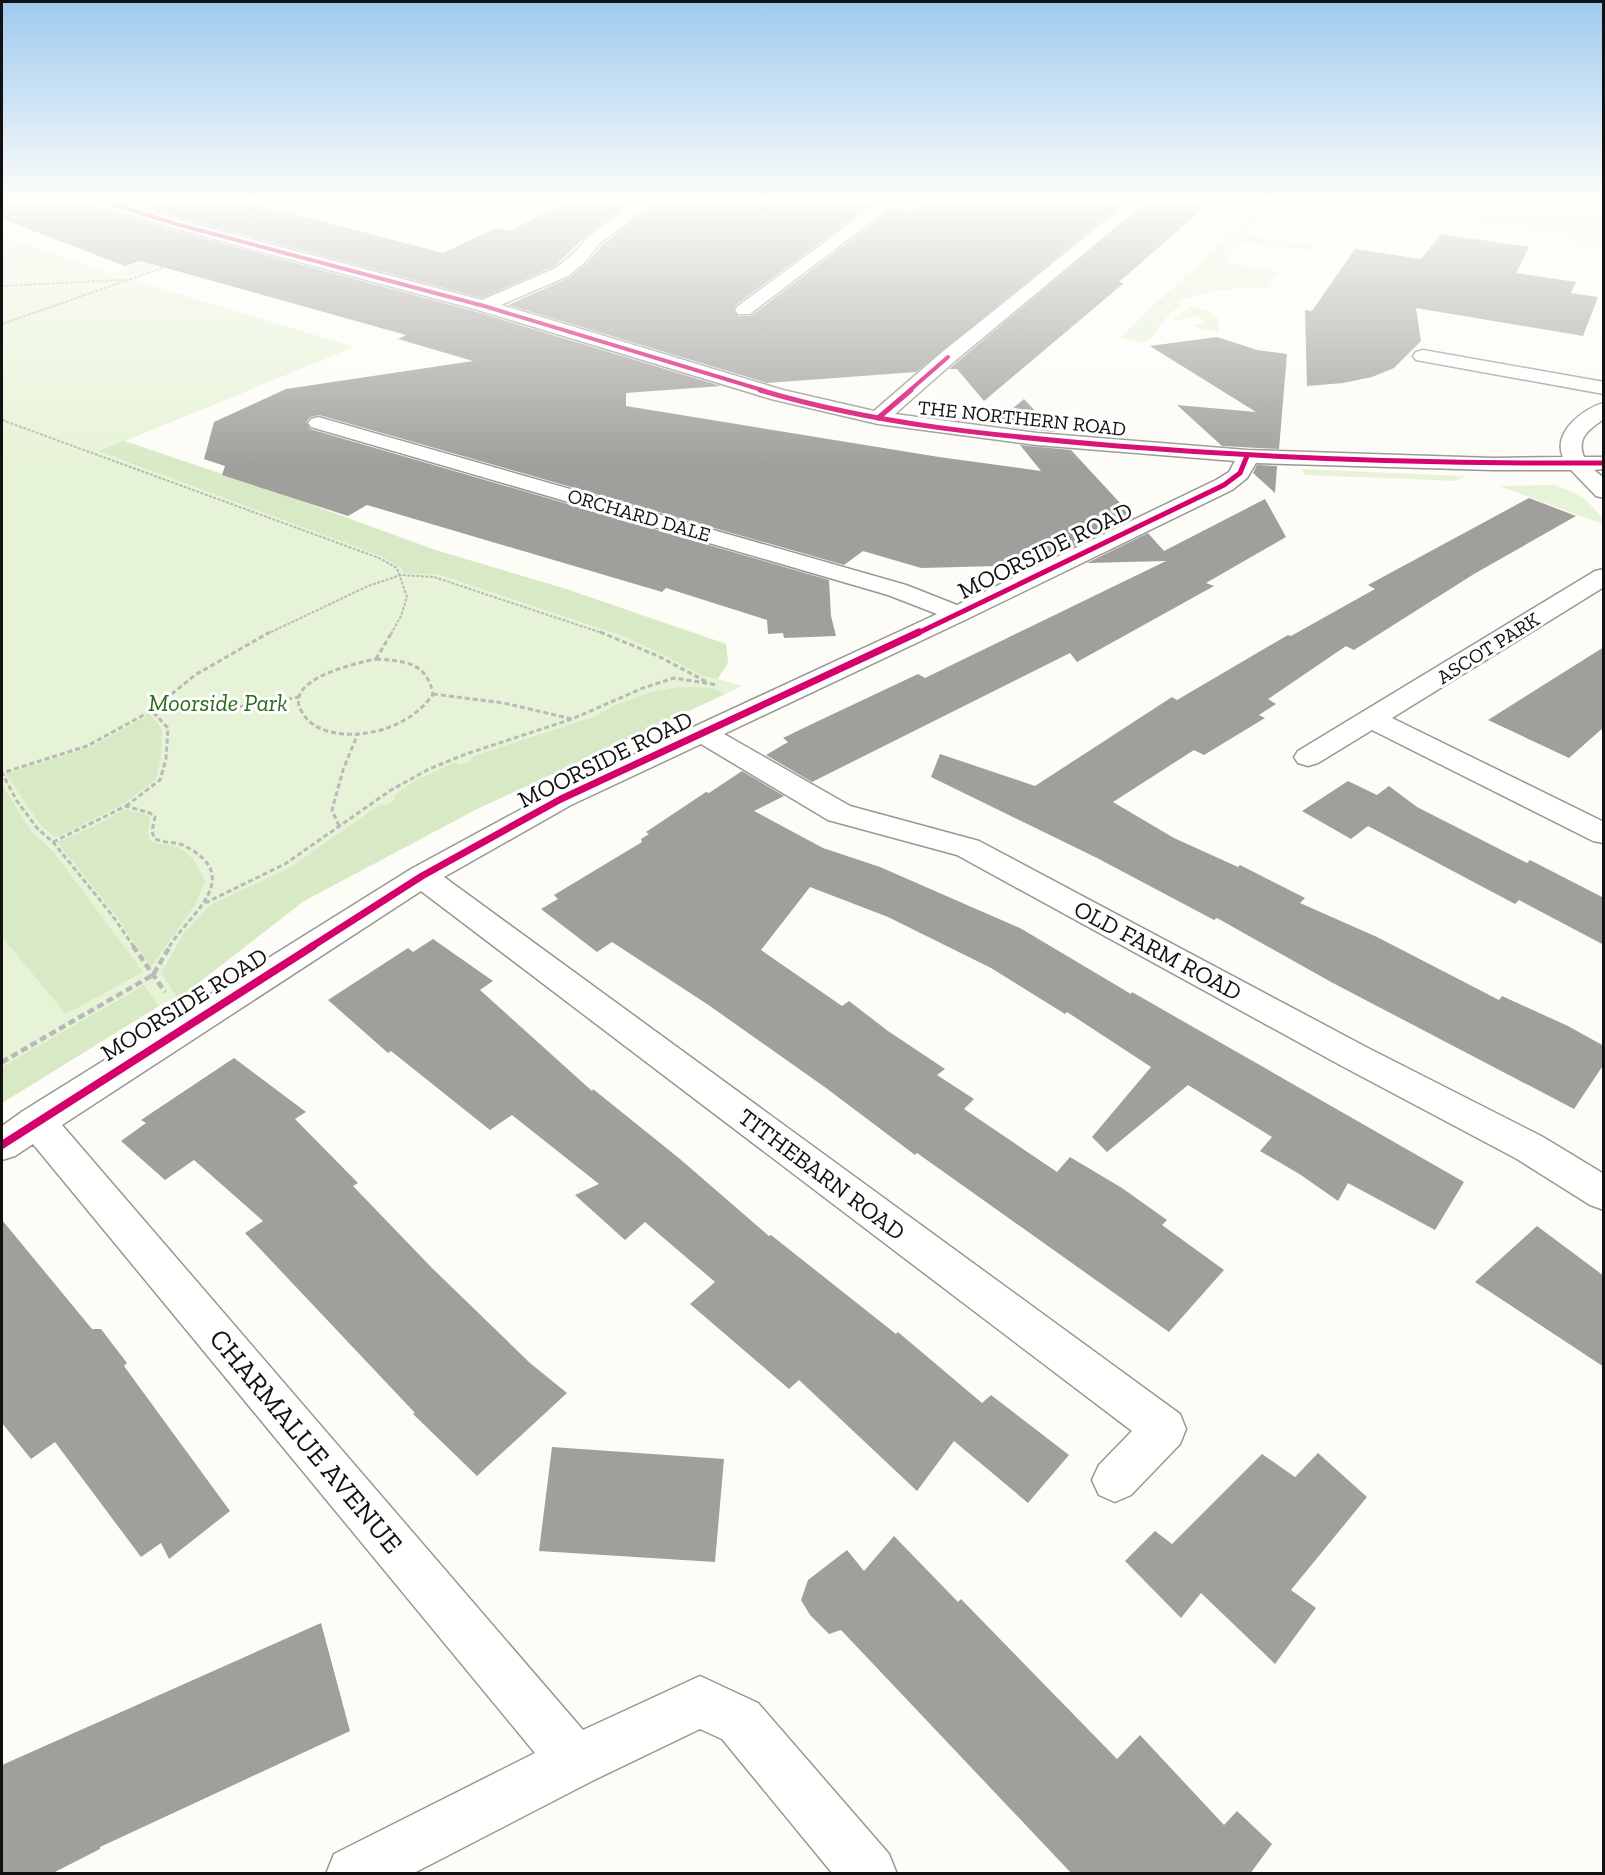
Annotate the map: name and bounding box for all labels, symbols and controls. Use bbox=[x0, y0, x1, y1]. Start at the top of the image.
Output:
street label: THE NORTHERN ROAD bbox=[917, 395, 1127, 441]
street label: ORCHARD DALE bbox=[565, 483, 713, 547]
street label: MOORSIDE ROAD bbox=[953, 495, 1137, 605]
street label: ASCOT PARK bbox=[1432, 607, 1544, 689]
park label: Moorside Park bbox=[148, 688, 288, 717]
street label: MOORSIDE ROAD bbox=[513, 704, 697, 814]
street label: OLD FARM ROAD bbox=[1069, 894, 1247, 1006]
street label: MOORSIDE ROAD bbox=[95, 941, 273, 1067]
street label: TITHEBARN ROAD bbox=[733, 1102, 911, 1246]
street label: CHARMALUE AVENUE bbox=[203, 1322, 409, 1560]

